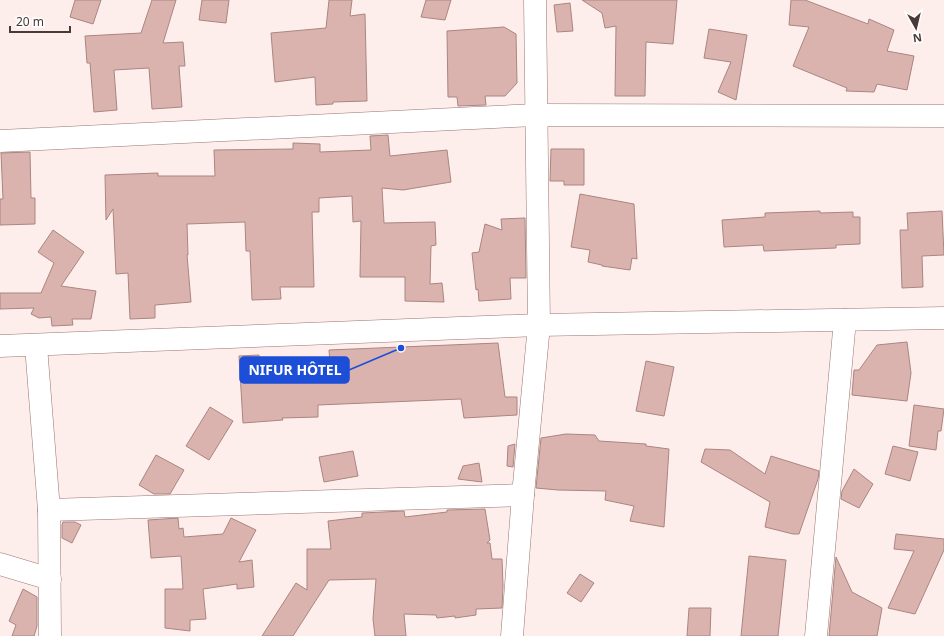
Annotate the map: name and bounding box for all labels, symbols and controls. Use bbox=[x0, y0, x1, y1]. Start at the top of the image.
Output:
scale bar bbox=[10, 8, 70, 34]
north arrow bbox=[896, 8, 936, 48]
text: 20 m bbox=[16, 13, 44, 30]
text: N bbox=[912, 30, 923, 46]
callout: NIFUR HÔTEL bbox=[240, 357, 349, 383]
text: NIFUR HÔTEL bbox=[248, 360, 342, 379]

